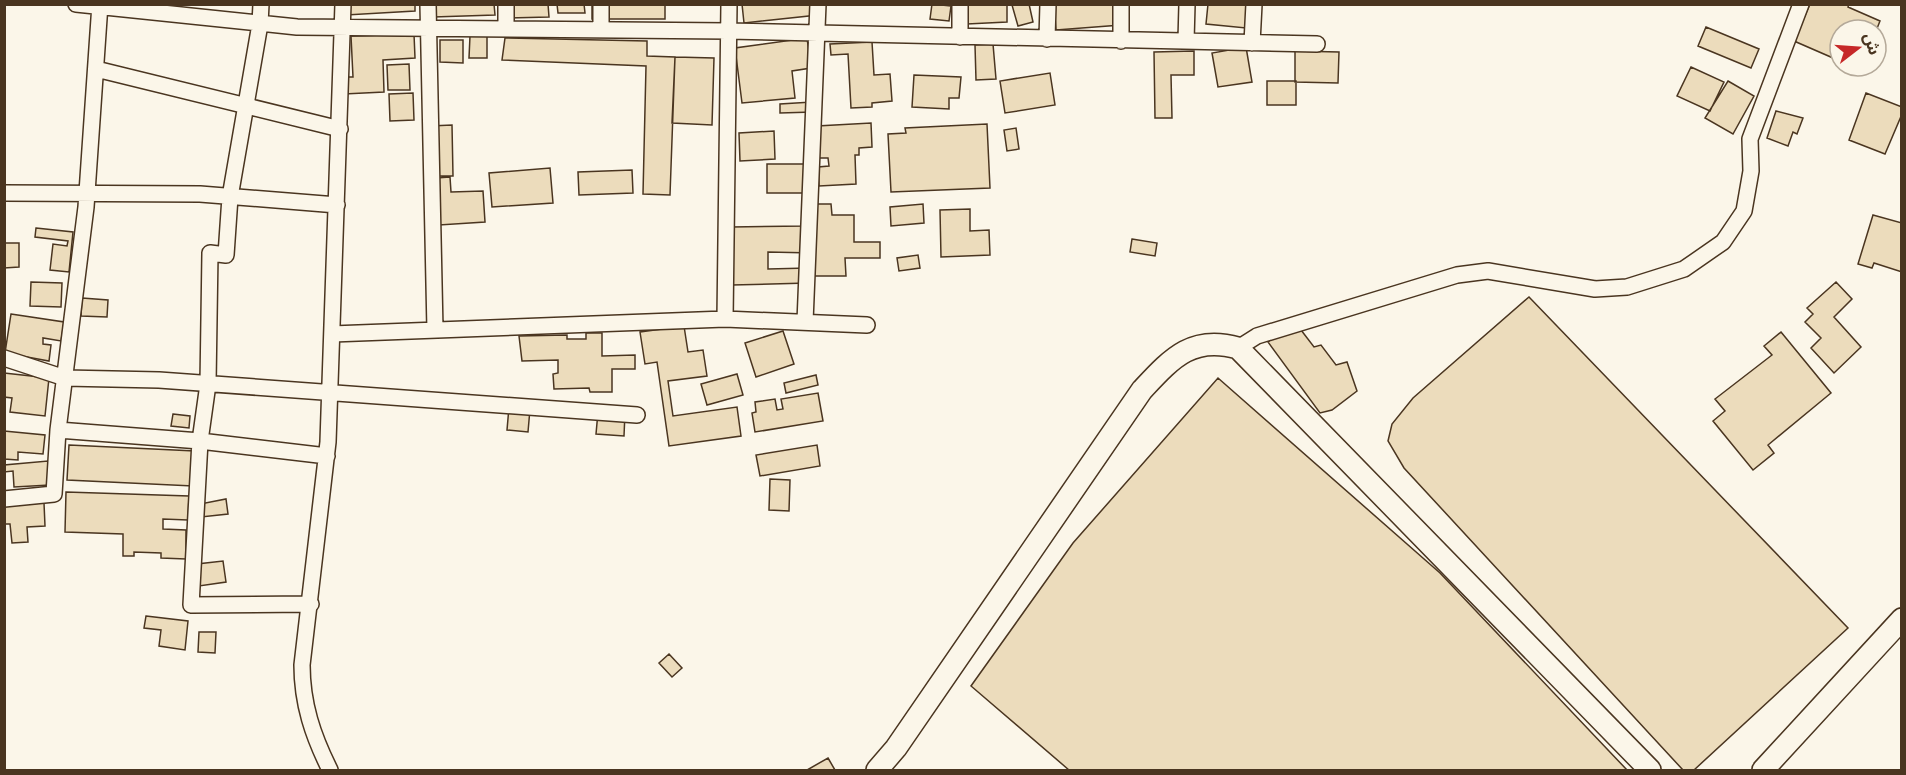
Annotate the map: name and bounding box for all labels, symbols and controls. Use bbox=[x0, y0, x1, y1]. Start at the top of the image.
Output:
north arrow bbox=[1828, 18, 1888, 78]
text: ش bbox=[1860, 31, 1882, 57]

